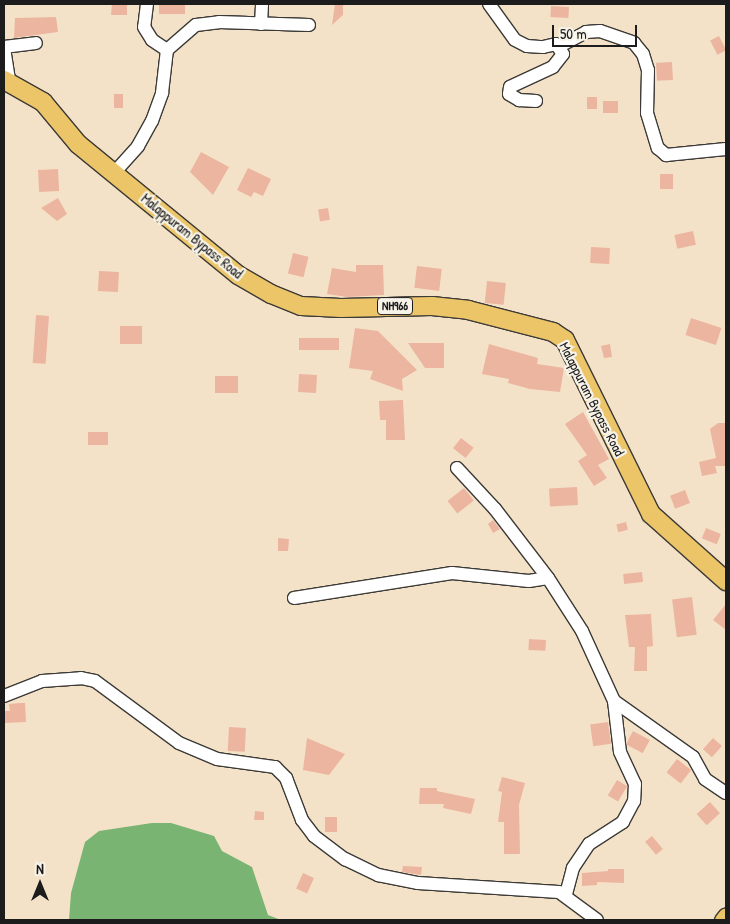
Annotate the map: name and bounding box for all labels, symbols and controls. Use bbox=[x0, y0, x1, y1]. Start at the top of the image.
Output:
scale bar bbox=[555, 15, 640, 47]
text: 50 m bbox=[560, 23, 587, 44]
street label: Malappuram Bypass Road bbox=[138, 190, 246, 282]
road number: NH966 bbox=[376, 296, 414, 316]
street label: Malappuram Bypass Road bbox=[556, 339, 628, 459]
north arrow bbox=[15, 859, 65, 909]
text: N bbox=[36, 859, 44, 878]

